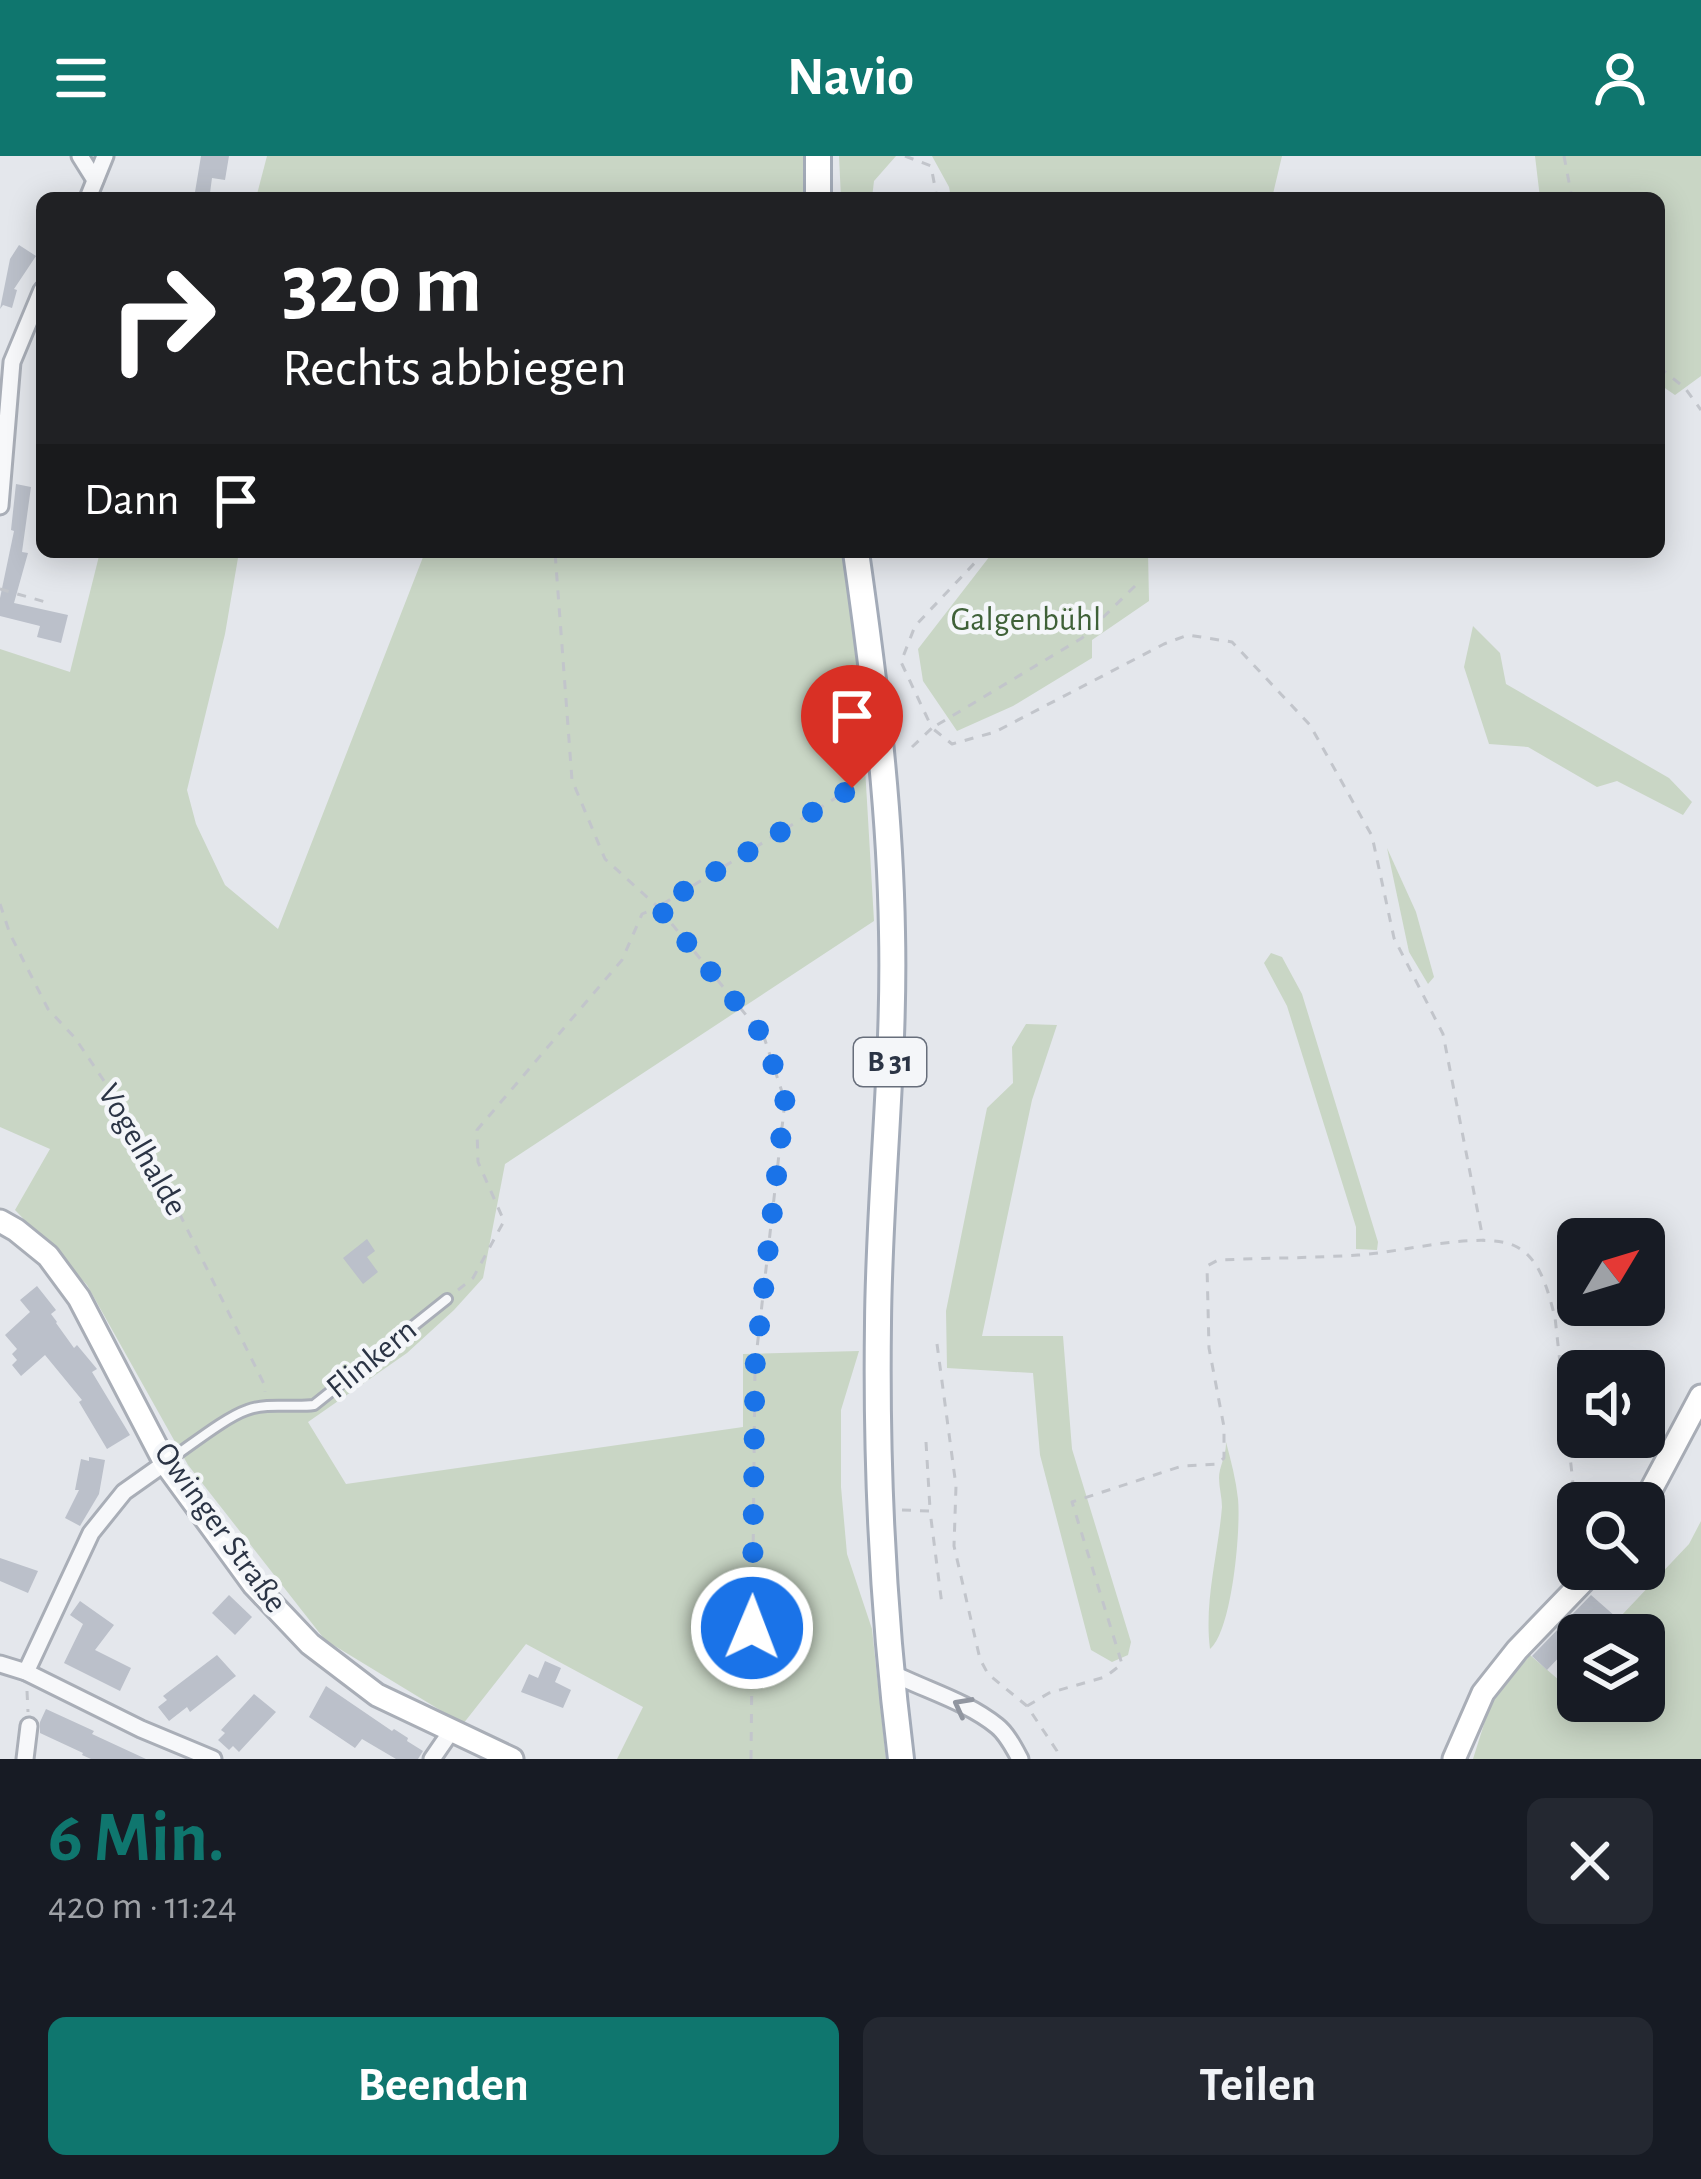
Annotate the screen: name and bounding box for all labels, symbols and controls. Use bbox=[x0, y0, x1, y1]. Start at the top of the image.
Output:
icon: menu bbox=[48, 45, 114, 111]
icon: person bbox=[1587, 45, 1653, 111]
text: Navio bbox=[787, 51, 914, 105]
icon: right bbox=[84, 240, 240, 396]
text: 320 m bbox=[282, 244, 482, 328]
text: Rechts abbiegen bbox=[282, 342, 627, 396]
icon: arrive bbox=[203, 468, 269, 534]
text: Dann bbox=[84, 478, 179, 523]
park label: Galgenbühl bbox=[951, 604, 1101, 637]
pin bbox=[801, 665, 903, 788]
icon: arrive bbox=[819, 683, 885, 749]
road number: B 31 bbox=[854, 1038, 926, 1086]
street label: Vogelhalde bbox=[91, 1079, 193, 1221]
north arrow bbox=[1557, 1218, 1665, 1326]
map controls bbox=[1557, 1218, 1665, 1722]
street label: Flinkern bbox=[321, 1313, 423, 1405]
button: sound bbox=[1557, 1350, 1665, 1458]
street label: Owinger Straße bbox=[148, 1437, 292, 1619]
button: search bbox=[1557, 1482, 1665, 1590]
position arrow bbox=[689, 1565, 815, 1691]
button: layers bbox=[1557, 1614, 1665, 1722]
one-way arrow bbox=[954, 1697, 975, 1720]
button: close bbox=[1527, 1798, 1653, 1924]
text: 6 Min. bbox=[48, 1802, 224, 1874]
text: 420 m · 11:24 bbox=[48, 1887, 237, 1926]
button: Beenden bbox=[48, 2017, 839, 2155]
button: Teilen bbox=[863, 2017, 1653, 2155]

